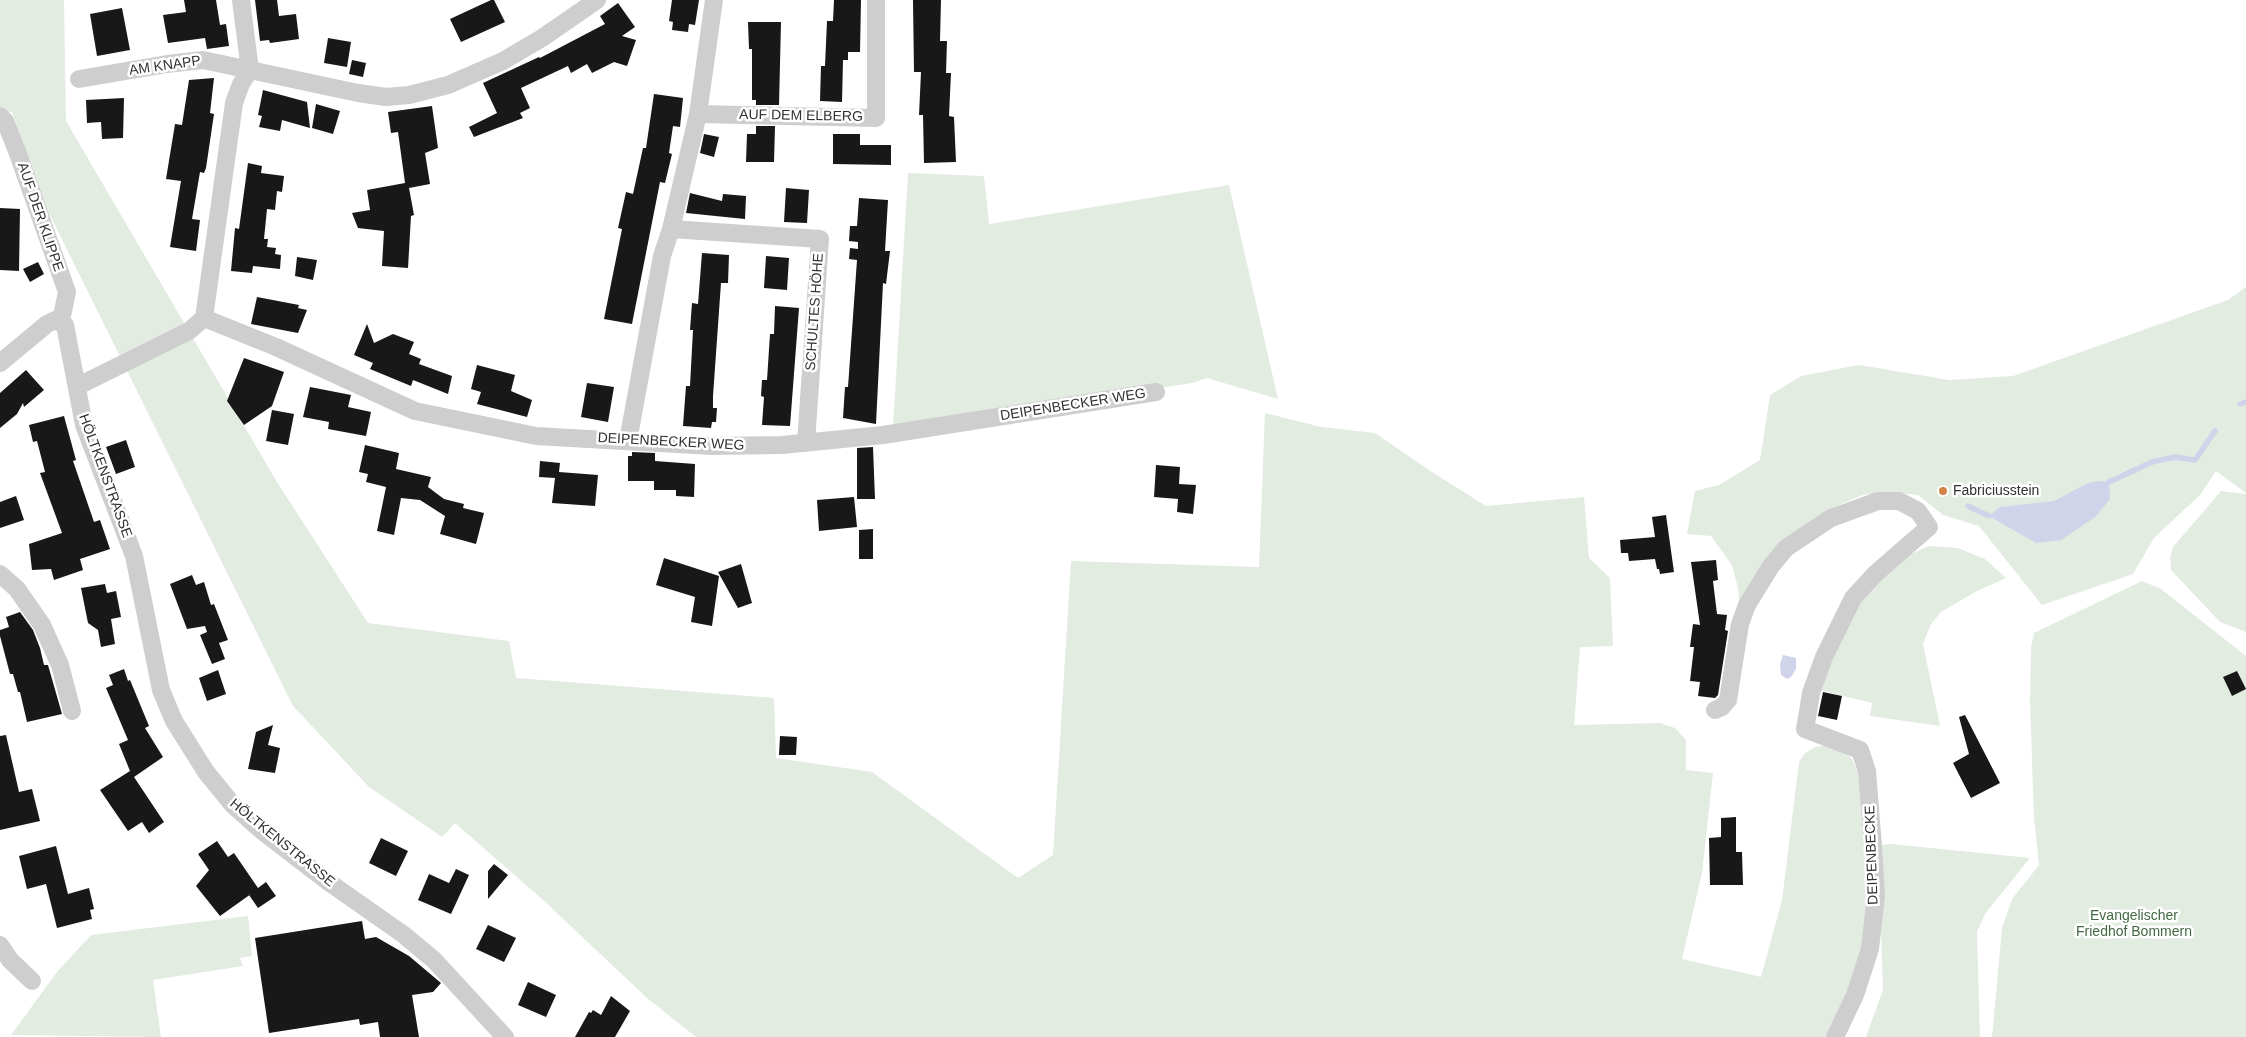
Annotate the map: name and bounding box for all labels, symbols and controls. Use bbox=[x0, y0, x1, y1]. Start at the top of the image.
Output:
street label: AM KNAPP bbox=[128, 53, 202, 79]
street label: AUF DEM ELBERG bbox=[739, 107, 863, 125]
street label: AUF DER KLIPPE bbox=[13, 160, 67, 274]
street label: SCHULTES HÖHE bbox=[803, 253, 827, 371]
street label: DEIPENBECKER WEG bbox=[999, 385, 1147, 425]
street label: HÖLTKENSTRASSE bbox=[75, 412, 135, 540]
street label: DEIPENBECKER WEG bbox=[597, 430, 745, 454]
place label: Fabriciusstein bbox=[1953, 483, 2039, 499]
marker: Fabriciusstein bbox=[1937, 485, 1949, 497]
street label: HÖLTKENSTRASSE bbox=[226, 795, 338, 891]
street label: DEIPENBECKE bbox=[1862, 805, 1882, 905]
park label: Evangelischer Friedhof Bommern bbox=[2076, 908, 2192, 940]

